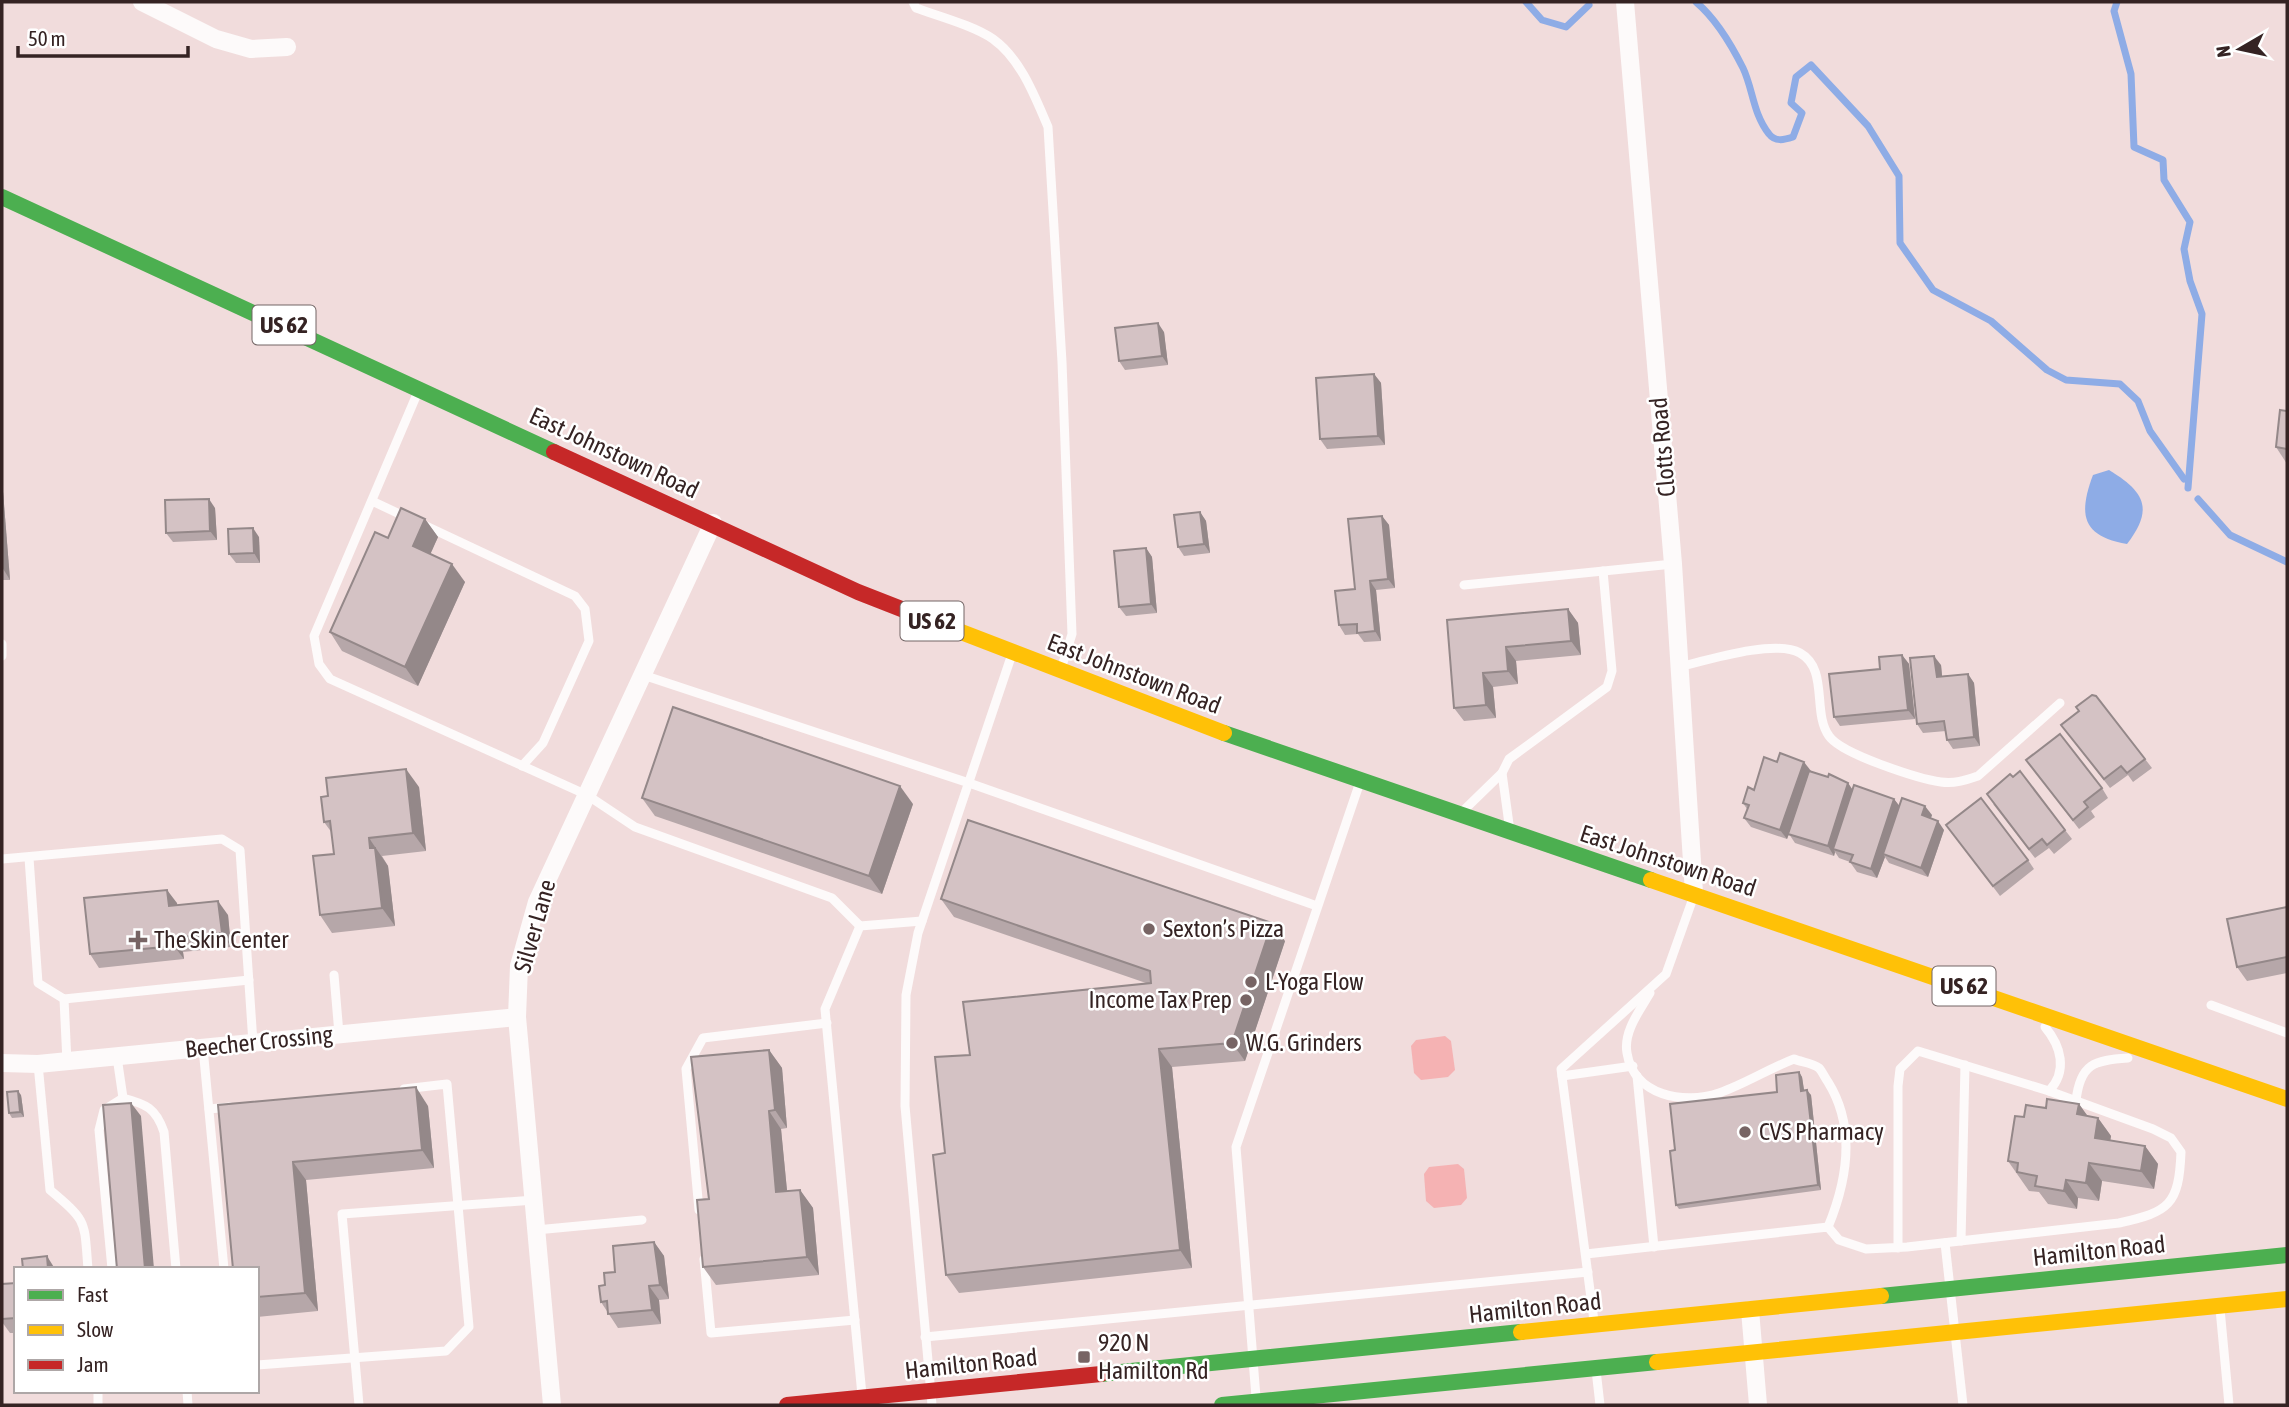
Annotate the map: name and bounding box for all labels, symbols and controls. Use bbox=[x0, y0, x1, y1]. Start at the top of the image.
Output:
scale bar bbox=[18, 14, 187, 58]
north arrow bbox=[2205, 14, 2275, 84]
text: 50 m bbox=[28, 26, 66, 50]
text: N bbox=[2211, 44, 2235, 59]
road number: US 62 bbox=[252, 306, 316, 344]
street label: Clotts Road bbox=[1645, 396, 1680, 498]
street label: East Johnstown Road bbox=[525, 402, 703, 504]
road number: US 62 bbox=[900, 601, 964, 640]
street label: East Johnstown Road bbox=[1044, 628, 1225, 719]
street label: East Johnstown Road bbox=[1577, 819, 1760, 902]
street label: Silver Lane bbox=[508, 876, 561, 976]
place label: Sexton’s Pizza bbox=[1163, 915, 1284, 942]
marker: Sexton’s Pizza bbox=[1141, 921, 1157, 937]
place label: The Skin Center bbox=[154, 926, 289, 953]
marker: The Skin Center bbox=[128, 930, 148, 950]
road number: US 62 bbox=[1932, 967, 1996, 1006]
place label: L-Yoga Flow bbox=[1265, 968, 1364, 995]
marker: L-Yoga Flow bbox=[1243, 974, 1259, 990]
place label: Income Tax Prep bbox=[1089, 986, 1232, 1013]
marker: Income Tax Prep bbox=[1238, 992, 1254, 1008]
street label: Beecher Crossing bbox=[184, 1020, 335, 1063]
place label: W.G. Grinders bbox=[1246, 1029, 1362, 1056]
marker: W.G. Grinders bbox=[1224, 1035, 1240, 1051]
place label: CVS Pharmacy bbox=[1759, 1118, 1884, 1145]
marker: CVS Pharmacy bbox=[1737, 1124, 1753, 1140]
street label: Hamilton Road bbox=[2031, 1230, 2166, 1271]
legend bbox=[14, 1267, 259, 1393]
text: Fast bbox=[77, 1282, 108, 1306]
street label: Hamilton Road bbox=[1467, 1287, 1602, 1328]
text: Slow bbox=[77, 1317, 114, 1341]
place label: 920 N Hamilton Rd bbox=[1098, 1329, 1209, 1384]
street label: Hamilton Road bbox=[903, 1343, 1038, 1384]
marker: 920 N Hamilton Rd bbox=[1076, 1349, 1092, 1365]
text: Jam bbox=[77, 1352, 109, 1376]

